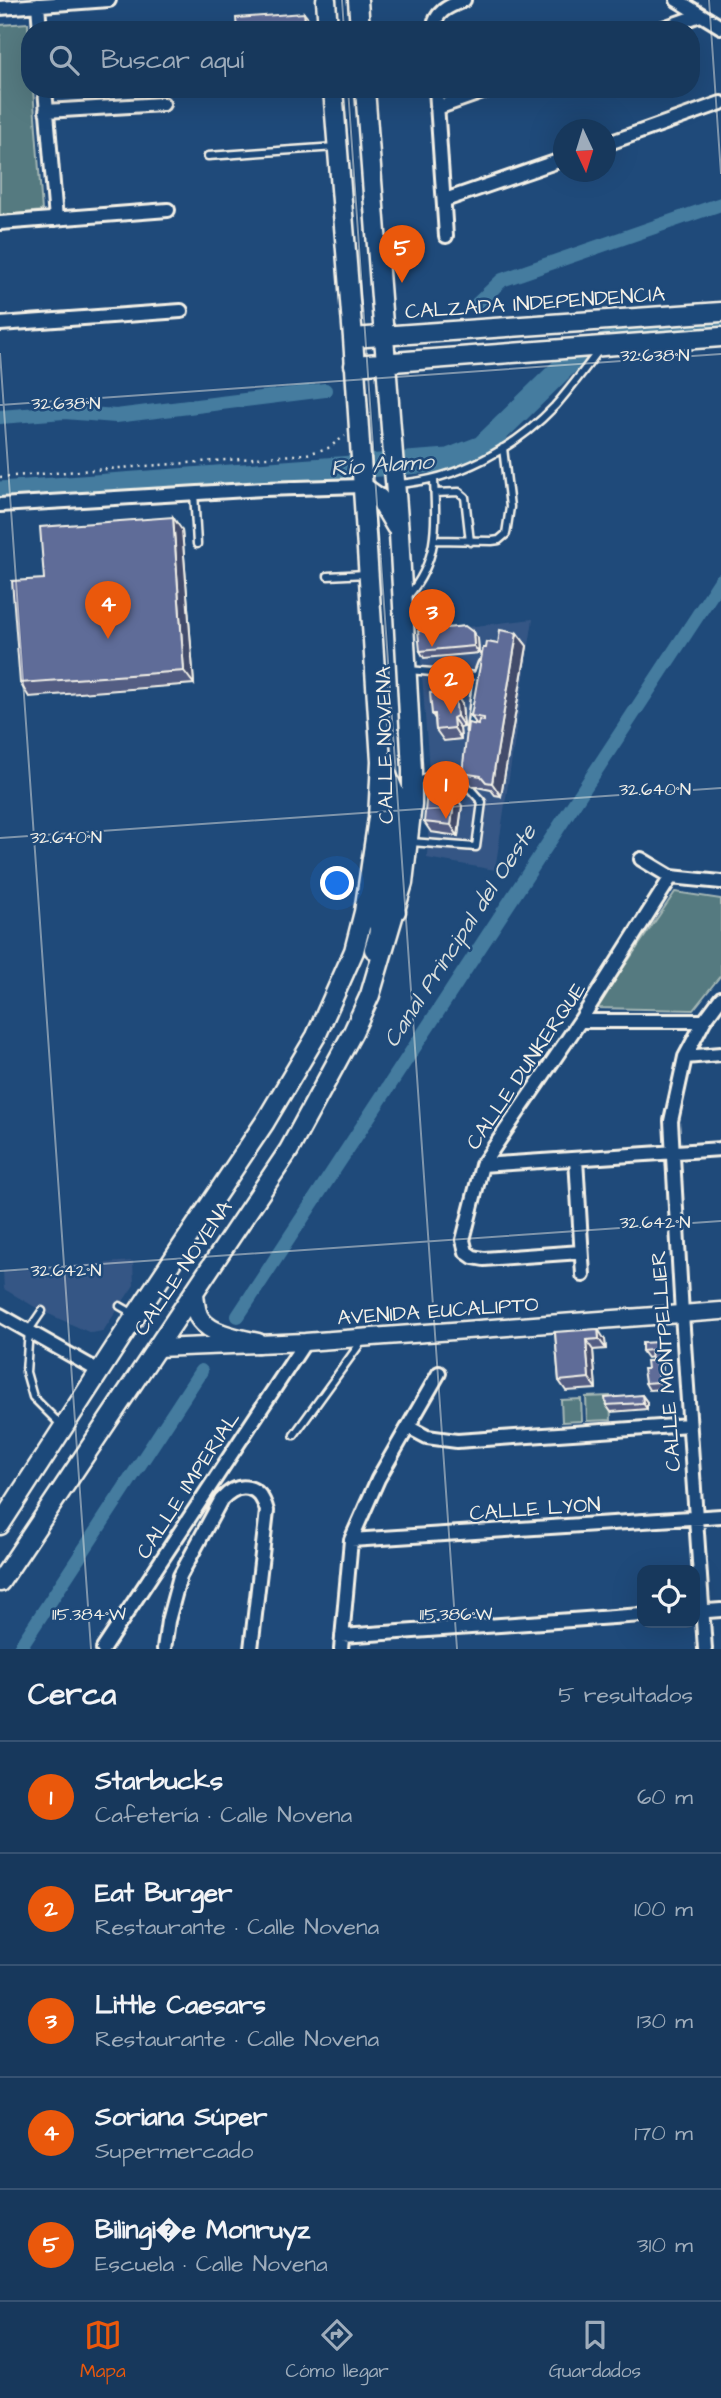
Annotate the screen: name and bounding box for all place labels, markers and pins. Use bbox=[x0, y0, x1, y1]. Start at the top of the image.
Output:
pin: 5 bbox=[379, 225, 425, 283]
pin: 4 bbox=[85, 581, 131, 639]
pin: 3 bbox=[409, 589, 455, 647]
pin: 2 bbox=[428, 656, 474, 714]
pin: 1 bbox=[423, 761, 469, 819]

